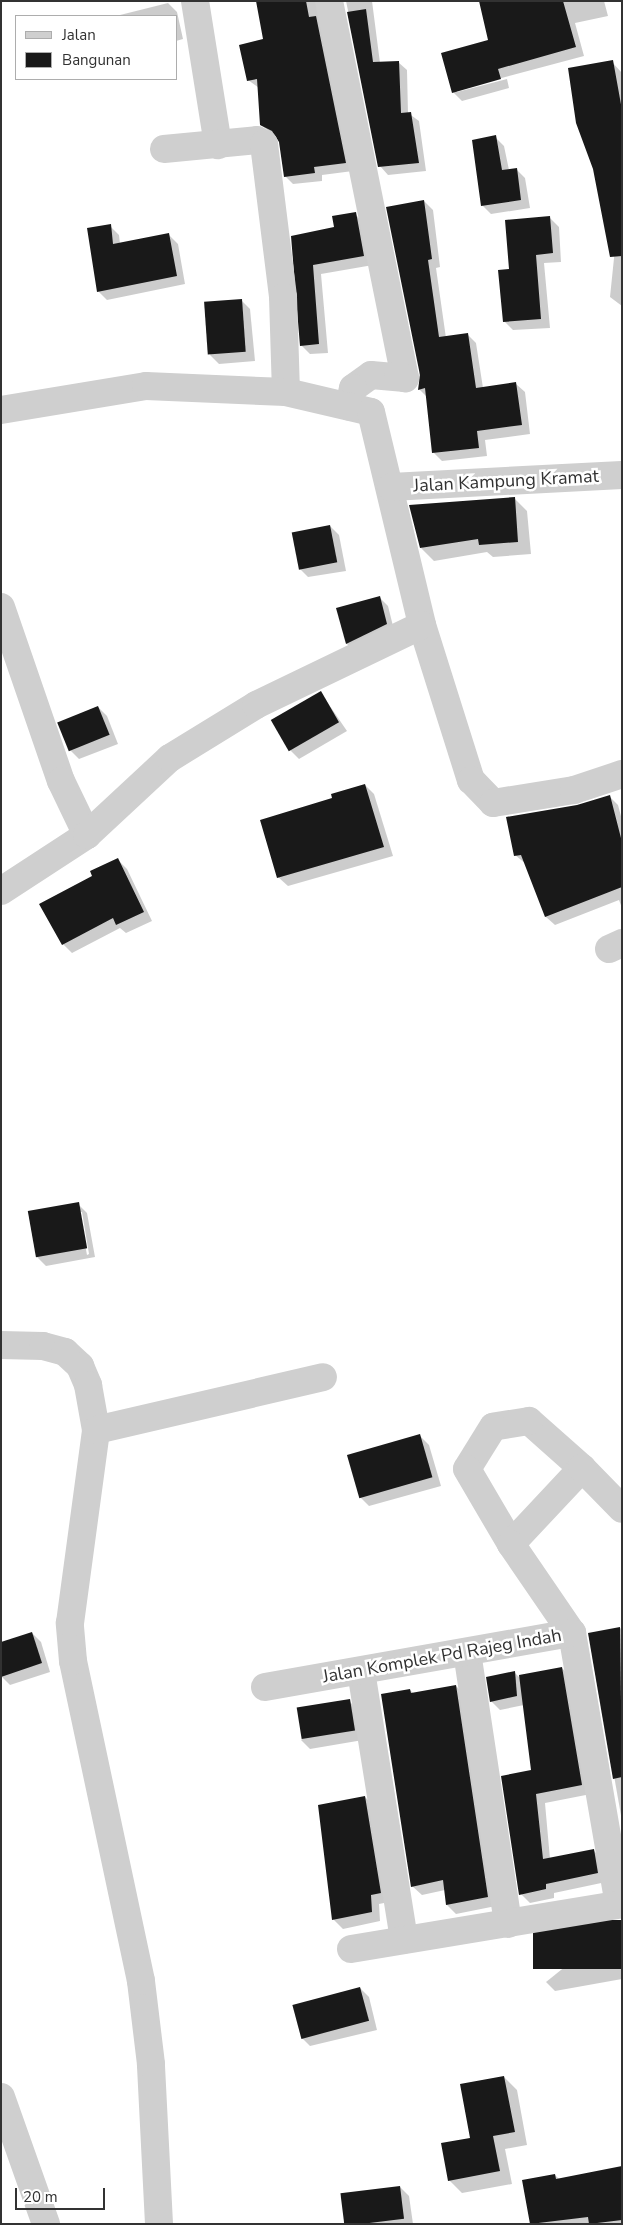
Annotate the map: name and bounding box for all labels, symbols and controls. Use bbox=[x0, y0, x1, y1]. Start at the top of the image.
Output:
legend bbox=[15, 15, 178, 80]
text: Jalan bbox=[62, 25, 96, 45]
text: Bangunan bbox=[62, 50, 131, 70]
street label: Jalan Kampung Kramat bbox=[413, 465, 599, 497]
street label: Jalan Komplek Pd Rajeg Indah bbox=[321, 1624, 563, 1688]
scale bar bbox=[18, 2178, 108, 2210]
text: 20 m bbox=[23, 2187, 58, 2207]

